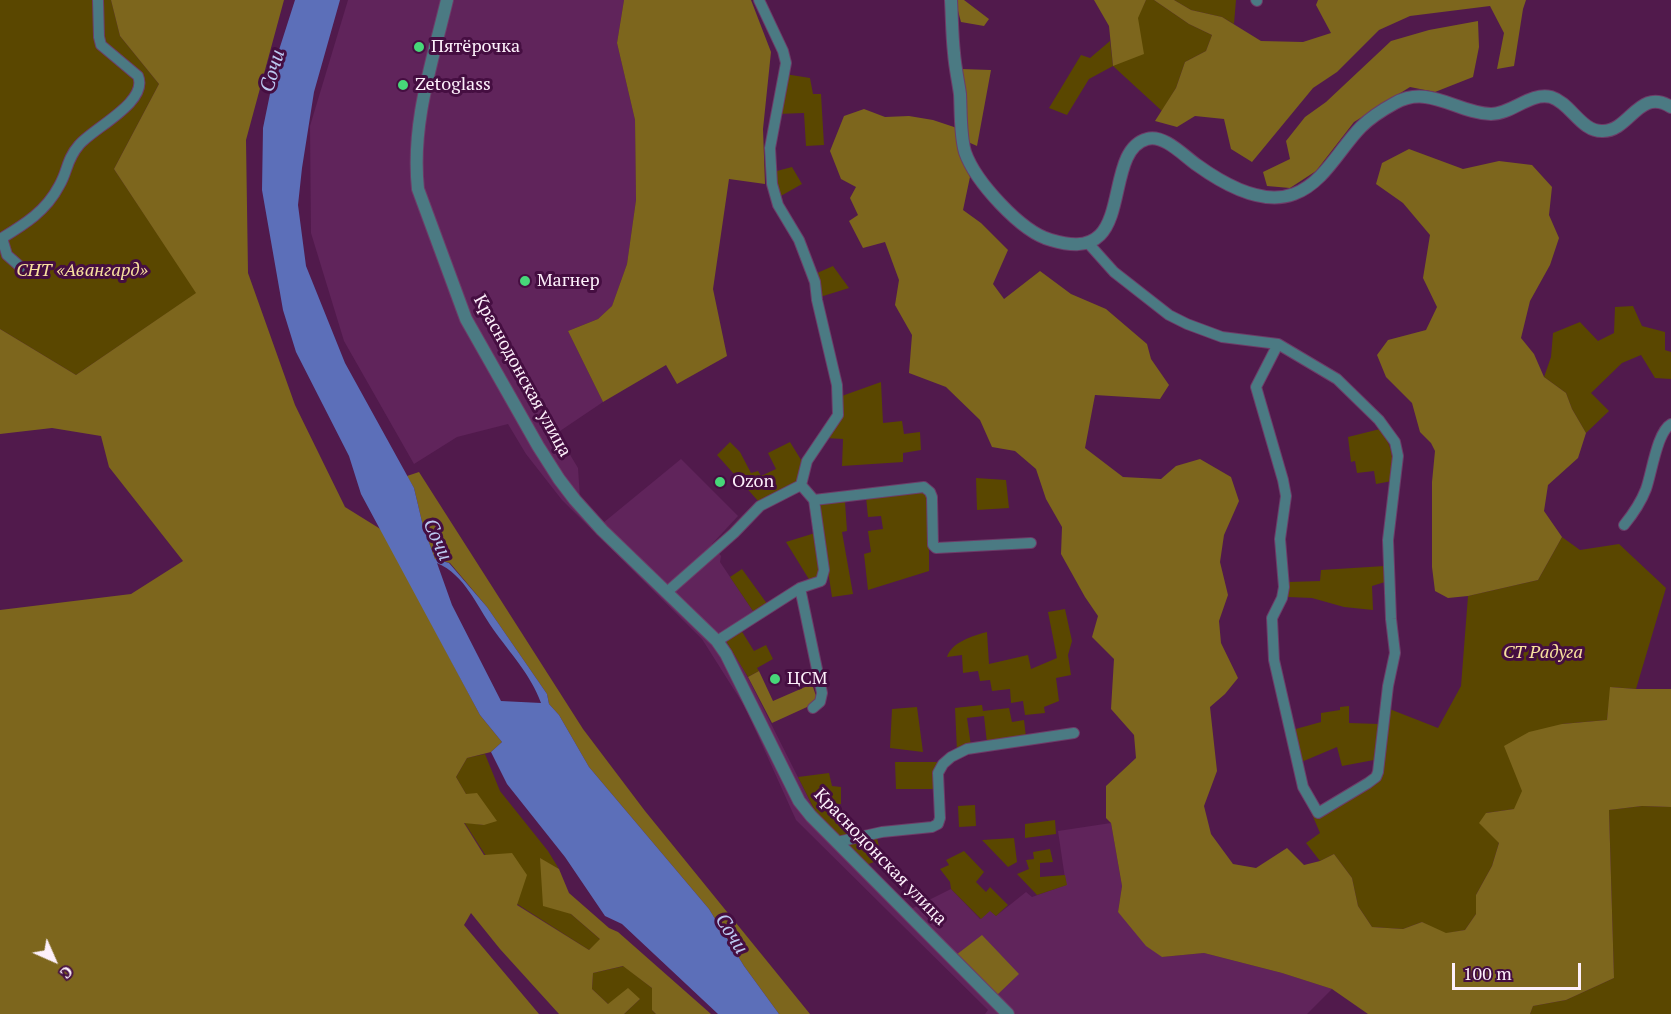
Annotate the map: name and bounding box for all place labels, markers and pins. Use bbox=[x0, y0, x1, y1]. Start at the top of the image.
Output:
place label: Пятёрочка bbox=[431, 36, 520, 58]
marker: Пятёрочка bbox=[412, 40, 426, 54]
place label: Zetoglass bbox=[415, 74, 491, 96]
marker: Zetoglass bbox=[396, 78, 410, 92]
place label: Магнер bbox=[537, 270, 600, 292]
marker: Магнер bbox=[518, 274, 532, 288]
place label: Ozon bbox=[732, 471, 774, 493]
marker: Ozon bbox=[713, 475, 727, 489]
place label: ЦСМ bbox=[787, 668, 827, 690]
marker: ЦСМ bbox=[768, 672, 782, 686]

